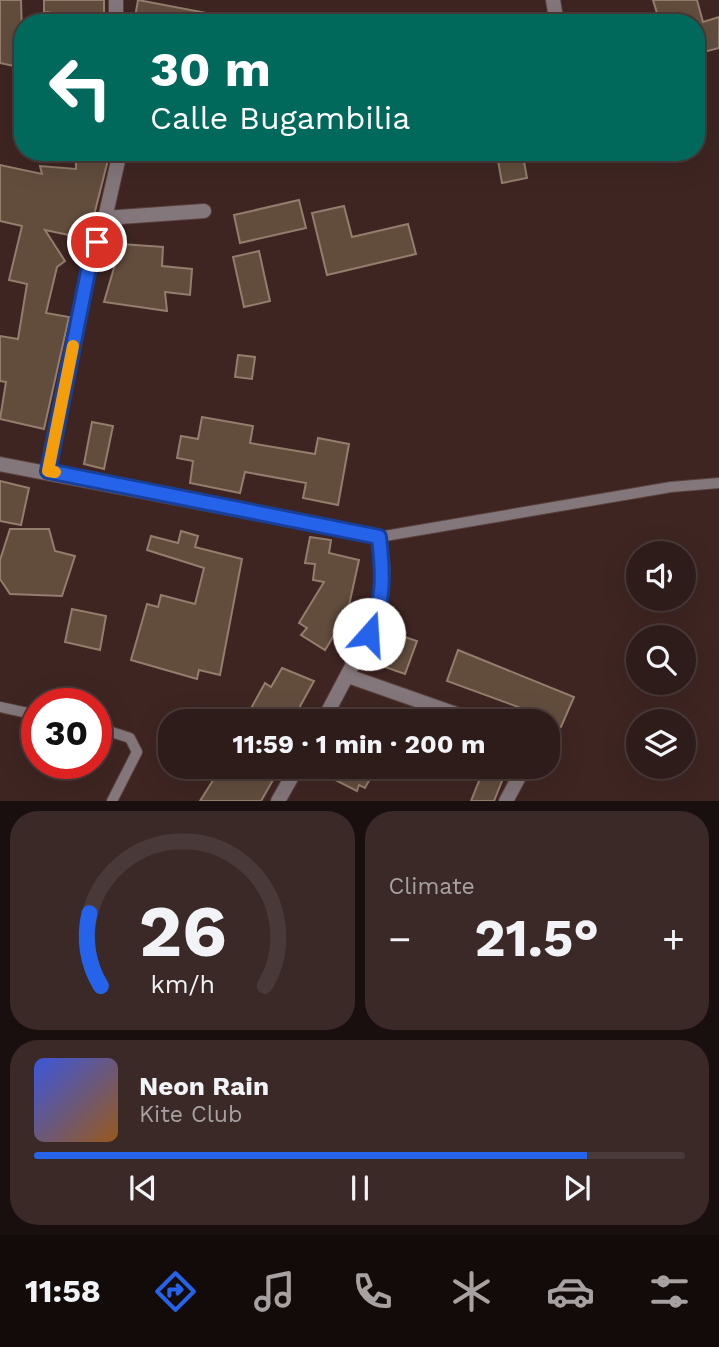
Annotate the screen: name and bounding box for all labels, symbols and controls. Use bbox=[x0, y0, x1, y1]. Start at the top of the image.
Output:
text: 30 m bbox=[150, 40, 271, 98]
icon: left bbox=[35, 42, 126, 133]
text: Calle Bugambilia bbox=[150, 99, 410, 137]
pin bbox=[67, 212, 127, 272]
icon: arrive bbox=[78, 223, 116, 261]
map controls bbox=[626, 541, 696, 779]
button: sound bbox=[626, 541, 696, 611]
position arrow bbox=[332, 597, 406, 671]
button: search bbox=[626, 625, 696, 695]
speed limit sign: 30 bbox=[21, 688, 112, 779]
button: layers bbox=[626, 709, 696, 779]
text: 11:59 · 1 min · 200 m bbox=[233, 729, 485, 759]
text: Climate bbox=[389, 873, 475, 900]
text: 26 bbox=[138, 889, 226, 975]
text: 21.5° bbox=[474, 908, 599, 969]
text: − bbox=[389, 917, 411, 961]
text: + bbox=[662, 917, 685, 961]
text: km/h bbox=[150, 970, 214, 999]
text: Neon Rain bbox=[139, 1071, 269, 1101]
text: Kite Club bbox=[139, 1101, 242, 1128]
icon: previous bbox=[124, 1169, 162, 1207]
icon: pause bbox=[341, 1169, 379, 1207]
icon: next bbox=[558, 1169, 596, 1207]
icon: directions bbox=[151, 1267, 200, 1316]
icon: music bbox=[250, 1267, 299, 1316]
icon: phone bbox=[348, 1267, 397, 1316]
icon: climate bbox=[447, 1267, 496, 1316]
icon: car bbox=[546, 1267, 595, 1316]
icon: filters bbox=[645, 1267, 694, 1316]
text: 11:58 bbox=[25, 1272, 101, 1310]

